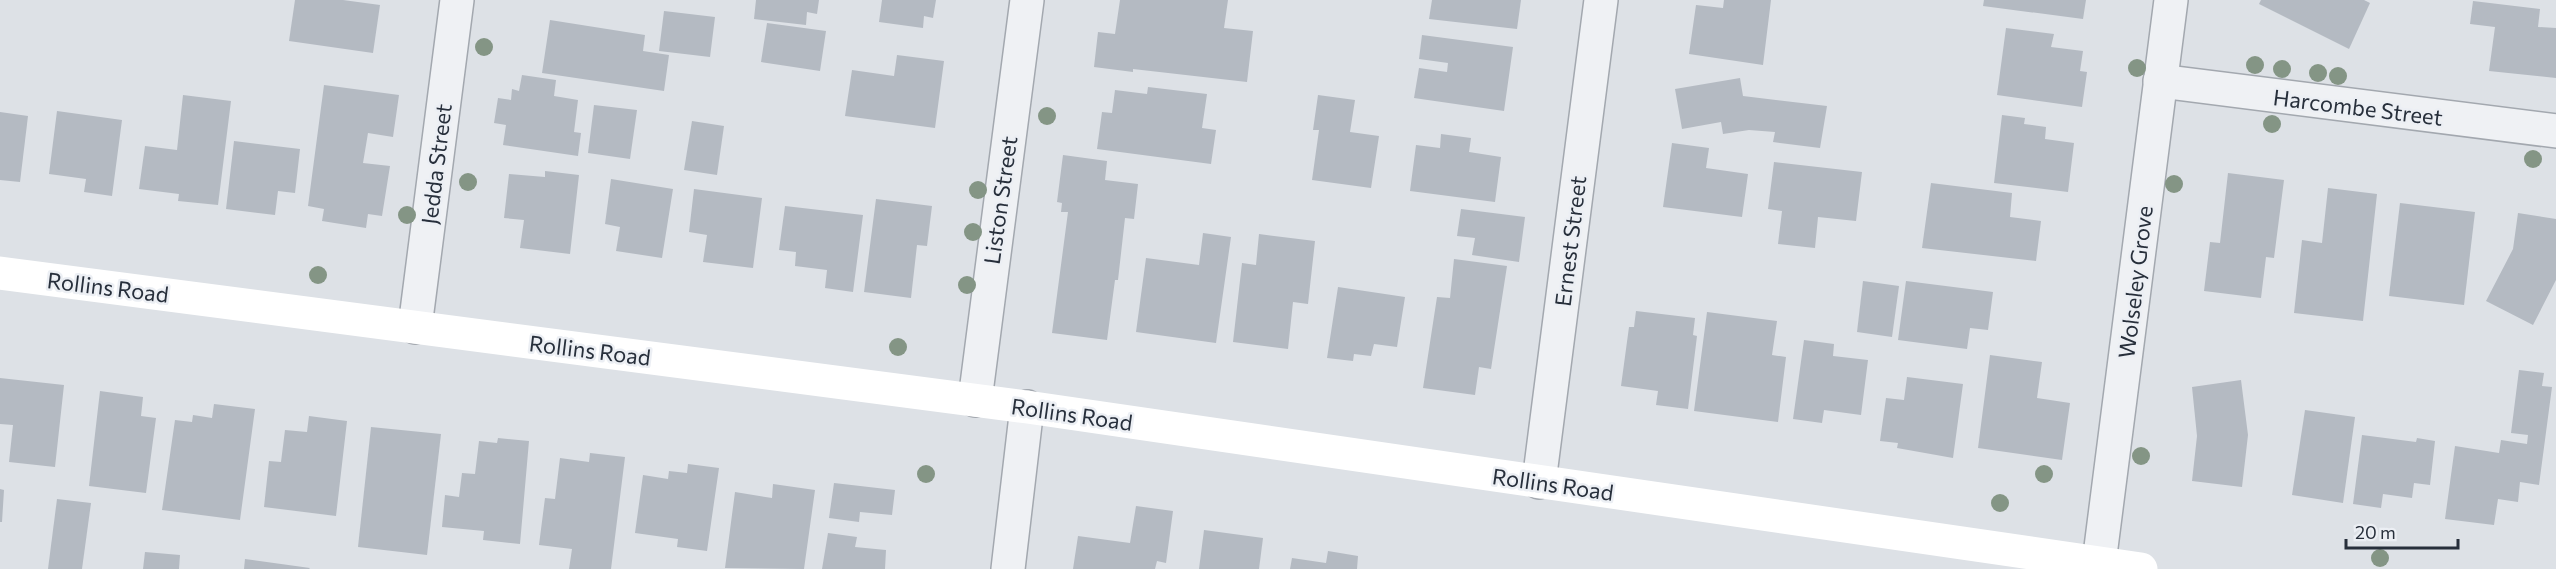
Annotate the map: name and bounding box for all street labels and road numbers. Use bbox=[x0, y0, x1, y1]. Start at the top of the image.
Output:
street label: Harcombe Street bbox=[2272, 83, 2444, 131]
street label: Jedda Street bbox=[415, 102, 457, 226]
street label: Liston Street bbox=[978, 134, 1022, 266]
street label: Ernest Street bbox=[1549, 174, 1591, 308]
street label: Wolseley Grove bbox=[2112, 204, 2158, 360]
street label: Rollins Road bbox=[46, 266, 170, 308]
street label: Rollins Road bbox=[528, 329, 652, 371]
street label: Rollins Road bbox=[1010, 392, 1134, 436]
street label: Rollins Road bbox=[1491, 462, 1615, 506]

